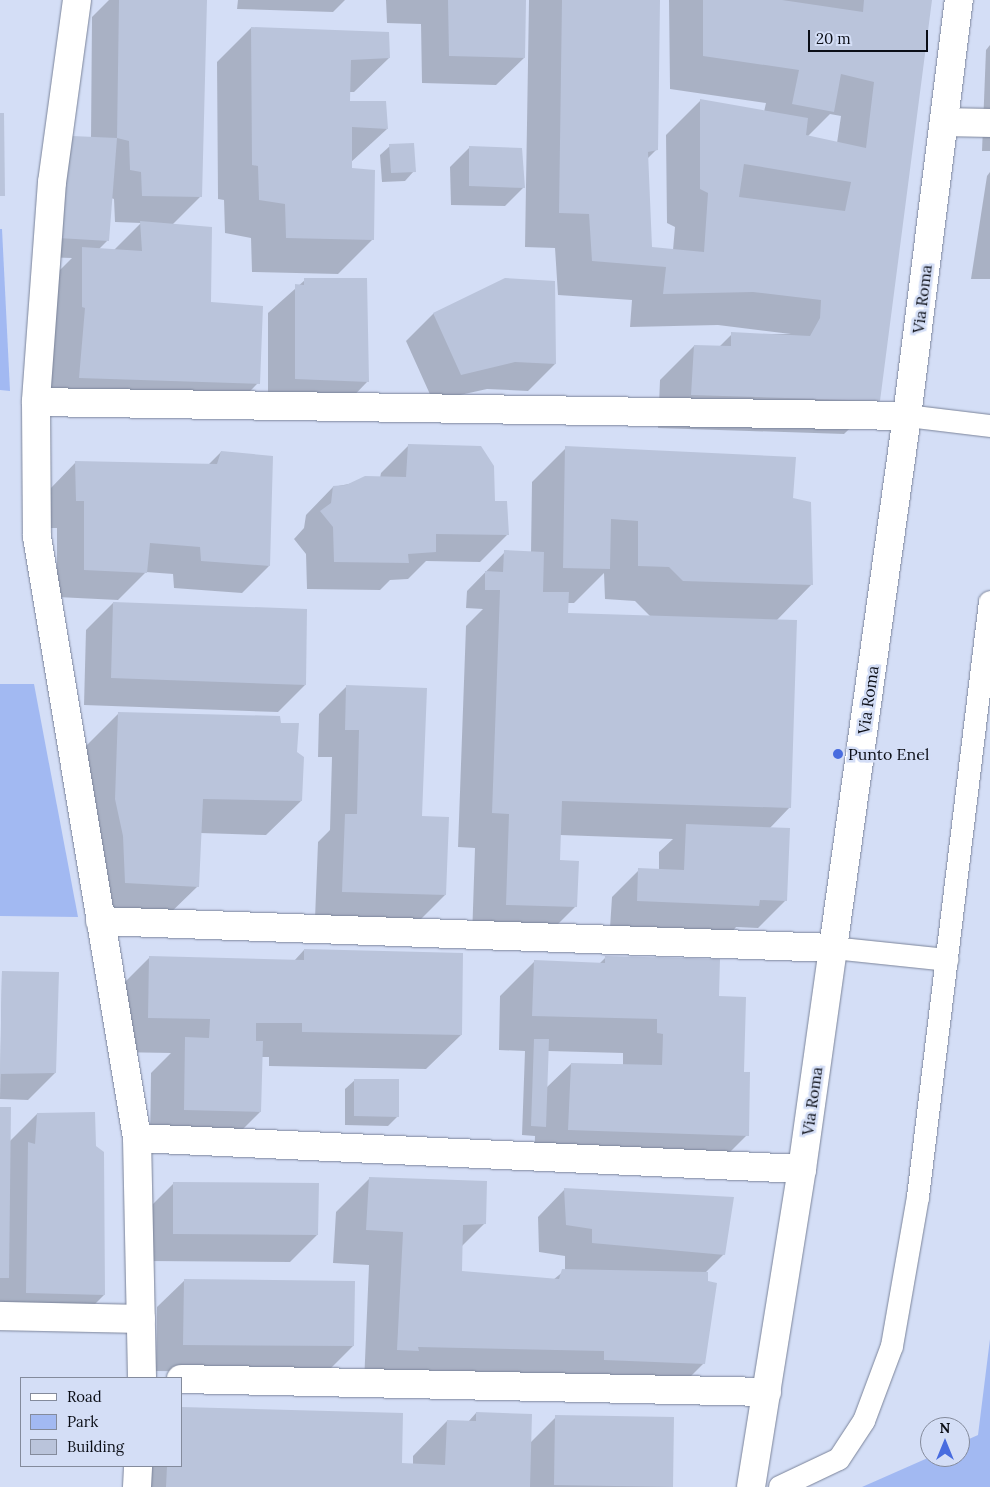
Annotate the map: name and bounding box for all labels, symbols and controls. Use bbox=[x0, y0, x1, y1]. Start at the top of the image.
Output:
scale bar bbox=[810, 20, 930, 52]
text: 20 m bbox=[816, 29, 851, 48]
street label: Via Roma bbox=[908, 264, 936, 334]
street label: Via Roma bbox=[854, 664, 882, 736]
place label: Punto Enel bbox=[848, 744, 929, 764]
marker: Punto Enel bbox=[832, 748, 844, 760]
street label: Via Roma bbox=[798, 1065, 826, 1137]
legend bbox=[20, 1377, 182, 1467]
text: Road bbox=[67, 1387, 102, 1406]
text: Park bbox=[67, 1412, 98, 1431]
north arrow bbox=[920, 1417, 970, 1467]
text: N bbox=[940, 1419, 950, 1437]
text: Building bbox=[67, 1437, 124, 1456]

